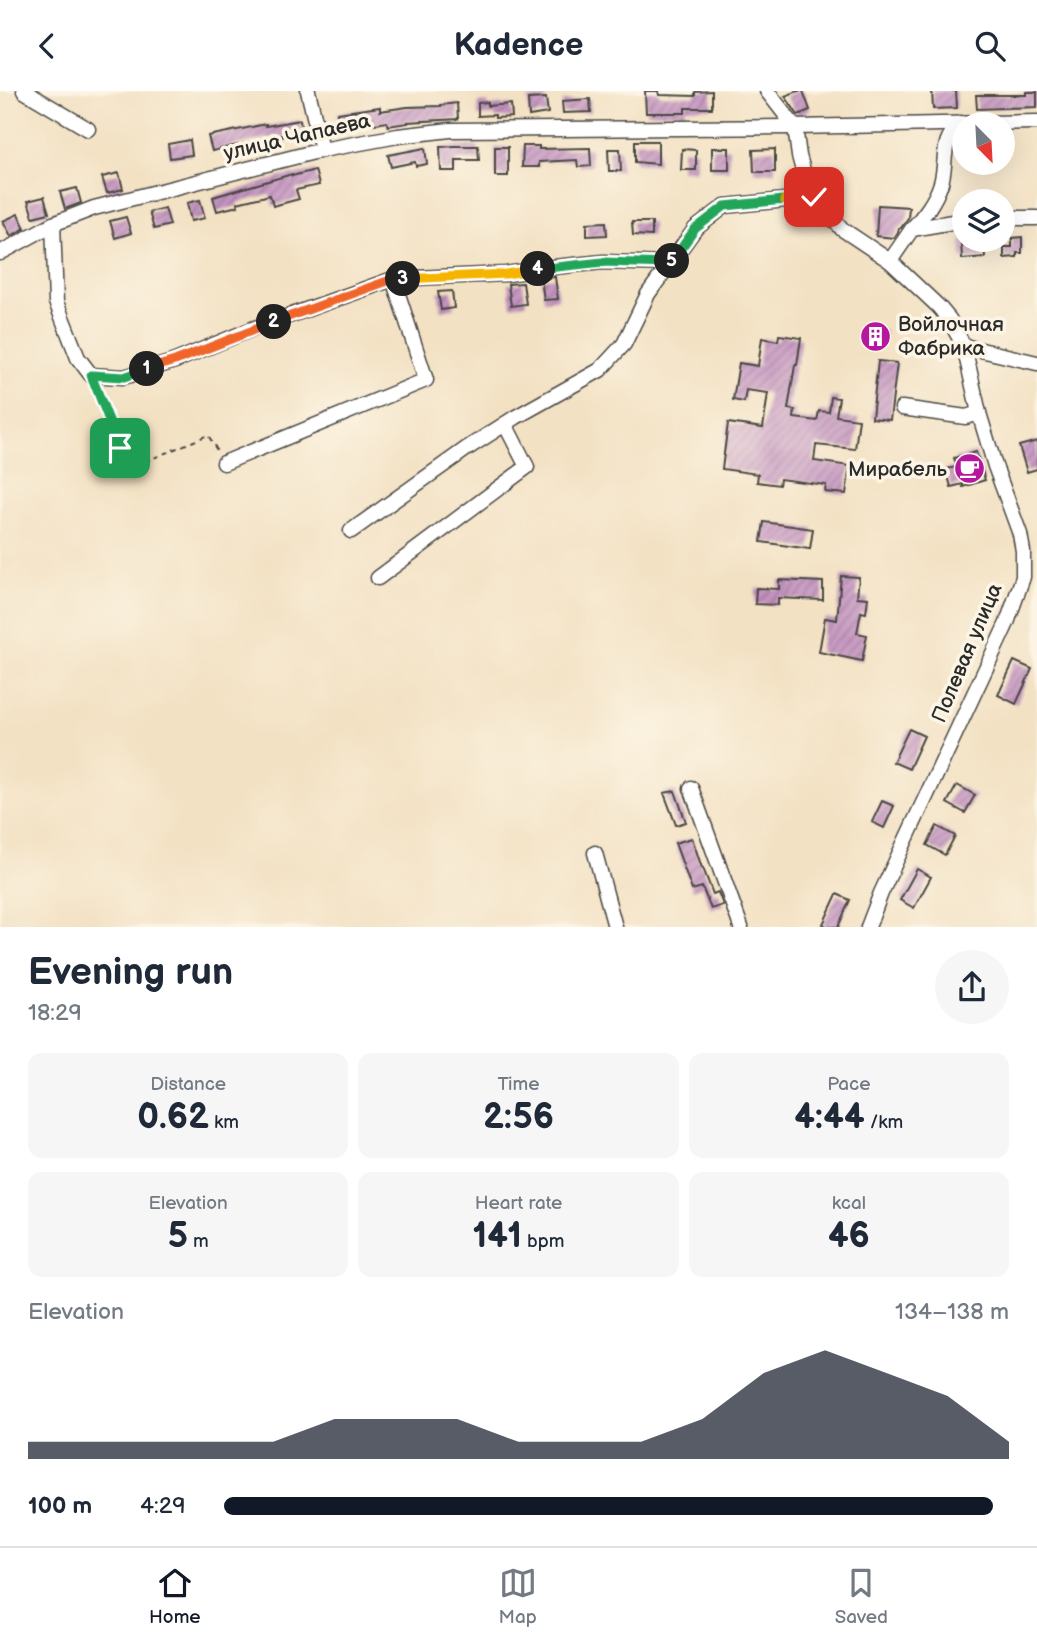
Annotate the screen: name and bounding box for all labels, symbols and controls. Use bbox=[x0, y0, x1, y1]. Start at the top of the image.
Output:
text: Kadence bbox=[454, 26, 583, 65]
icon: back bbox=[28, 27, 66, 65]
icon: search bbox=[971, 27, 1009, 65]
street label: улица Чапаева bbox=[221, 108, 373, 166]
north arrow bbox=[952, 112, 1015, 175]
map controls bbox=[952, 112, 1015, 252]
pin bbox=[784, 167, 844, 227]
icon: check bbox=[795, 178, 833, 216]
button: layers bbox=[952, 189, 1015, 252]
pin: 5 bbox=[654, 243, 690, 279]
text: 5 bbox=[666, 249, 677, 272]
pin: 4 bbox=[520, 251, 556, 287]
text: 4 bbox=[532, 257, 543, 280]
pin: 3 bbox=[386, 261, 420, 297]
text: 3 bbox=[397, 267, 408, 290]
pin: 2 bbox=[256, 305, 292, 339]
text: 2 bbox=[268, 310, 279, 333]
place label: Войлочная Фабрика bbox=[898, 312, 1004, 361]
building icon: Войлочная Фабрика bbox=[858, 319, 892, 353]
pin: 1 bbox=[130, 351, 164, 387]
text: 1 bbox=[143, 357, 151, 380]
pin bbox=[90, 418, 150, 478]
icon: arrive bbox=[101, 429, 139, 467]
cafe icon: Мирабель bbox=[953, 452, 987, 486]
place label: Мирабель bbox=[848, 457, 948, 482]
street label: Полевая улица bbox=[926, 579, 1008, 726]
text: Evening run bbox=[28, 950, 233, 995]
button: share bbox=[935, 950, 1009, 1024]
text: 18:29 bbox=[28, 999, 82, 1027]
text: Distance bbox=[150, 1073, 226, 1096]
text: Time bbox=[497, 1073, 540, 1096]
text: Pace bbox=[827, 1073, 870, 1096]
text: 0.62 bbox=[137, 1096, 209, 1139]
text: 2:56 bbox=[483, 1096, 554, 1139]
text: 4:44 bbox=[794, 1096, 865, 1139]
text: km bbox=[209, 1111, 239, 1134]
text: /km bbox=[865, 1111, 903, 1134]
text: Elevation bbox=[149, 1192, 228, 1215]
text: Heart rate bbox=[475, 1192, 562, 1215]
text: kcal bbox=[832, 1192, 866, 1215]
text: 5 bbox=[168, 1215, 188, 1258]
text: 141 bbox=[473, 1215, 522, 1258]
text: 46 bbox=[828, 1215, 870, 1258]
text: m bbox=[188, 1230, 209, 1253]
text: bpm bbox=[522, 1230, 564, 1253]
text: Elevation bbox=[28, 1298, 124, 1326]
text: 134–138 m bbox=[895, 1298, 1009, 1326]
text: 100 m bbox=[28, 1492, 92, 1520]
text: 4:29 bbox=[140, 1492, 186, 1520]
tab: Home bbox=[149, 1564, 201, 1629]
tab: Map bbox=[499, 1564, 537, 1629]
tab: Saved bbox=[835, 1564, 888, 1629]

